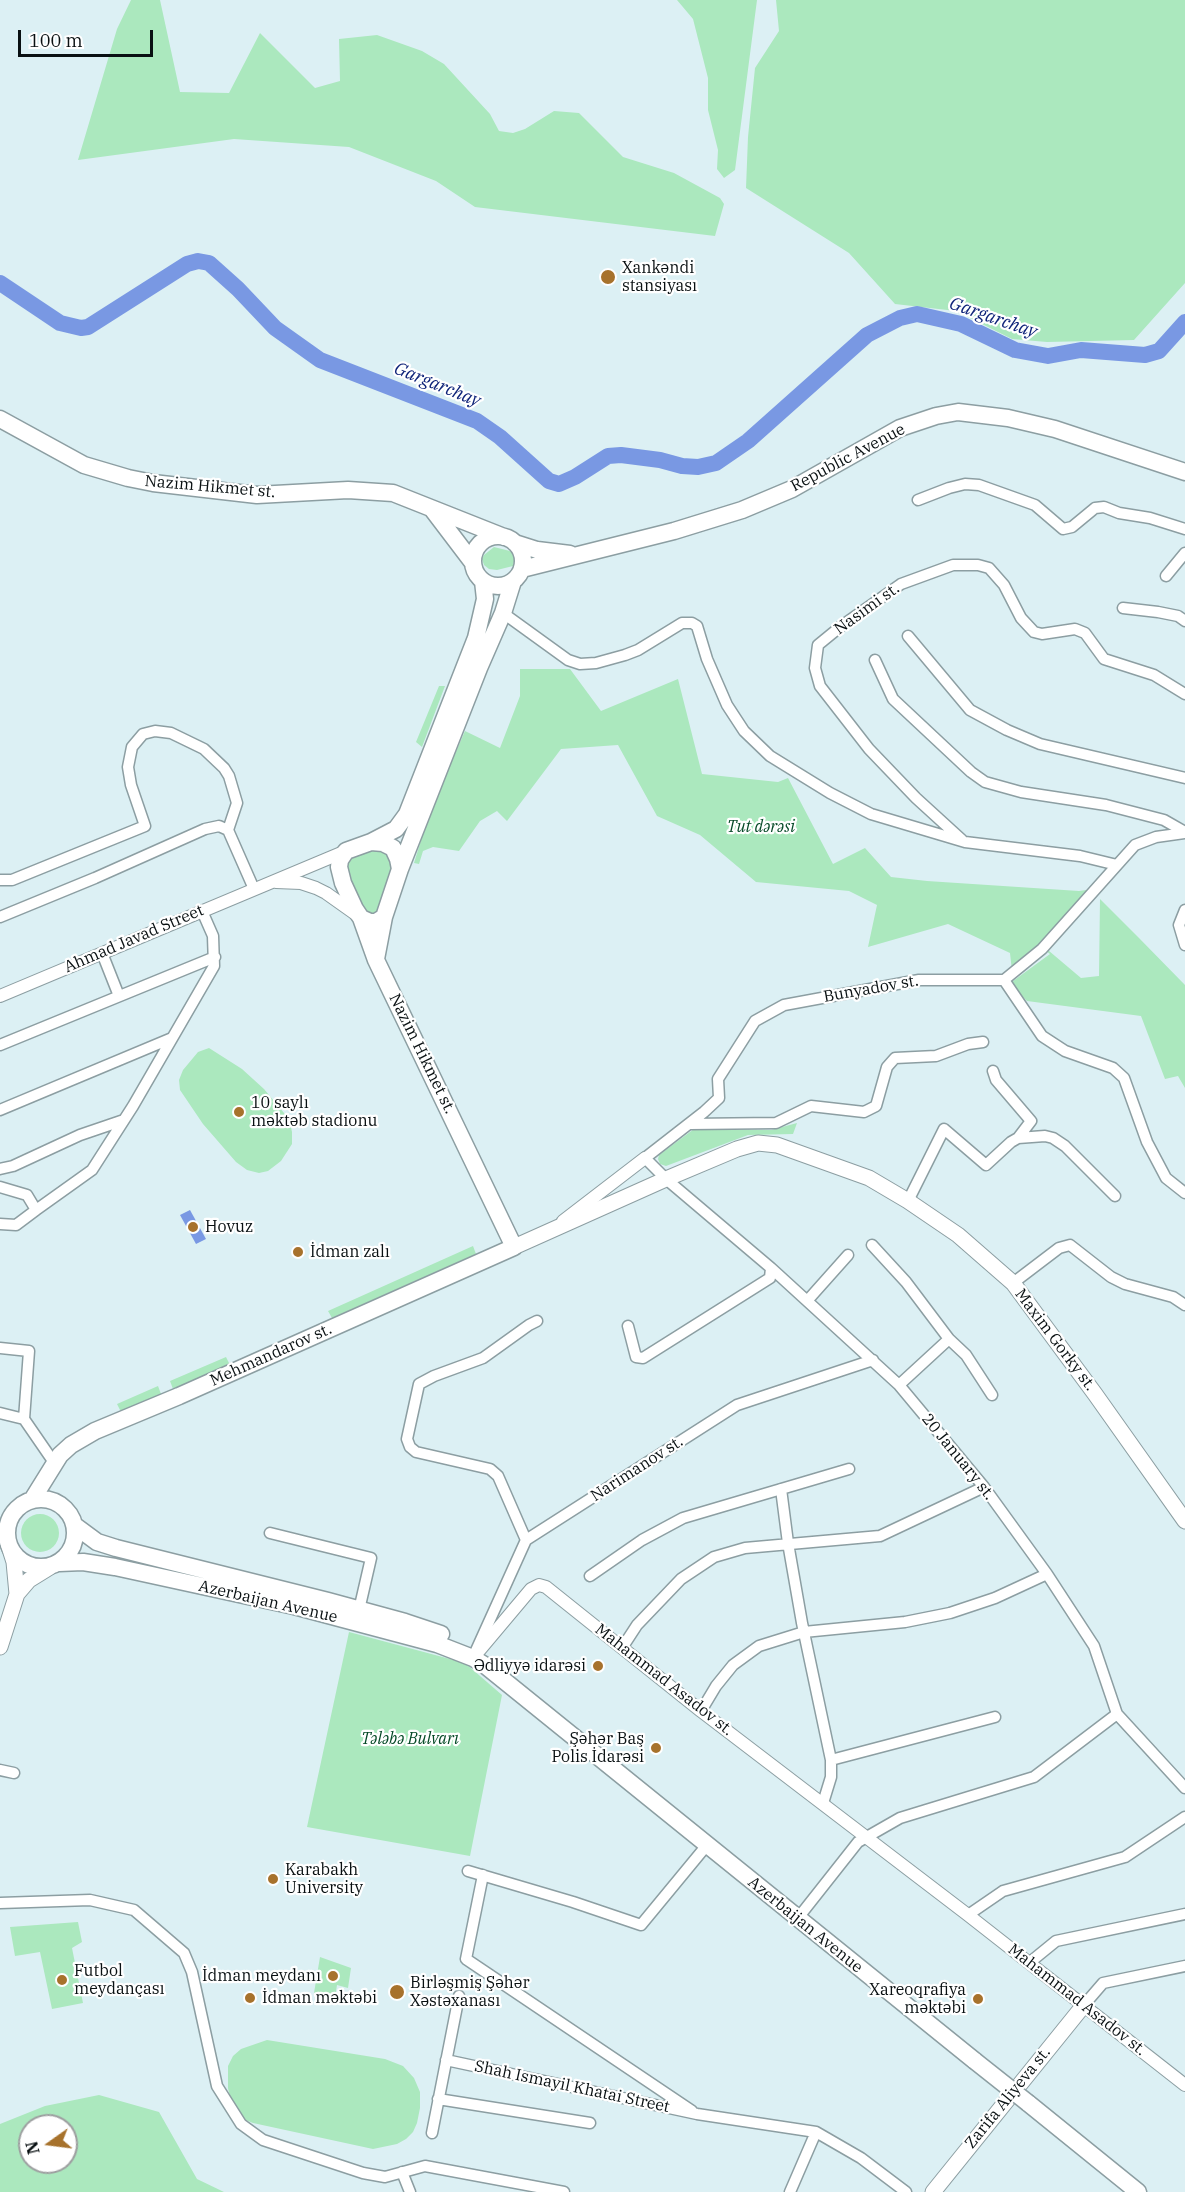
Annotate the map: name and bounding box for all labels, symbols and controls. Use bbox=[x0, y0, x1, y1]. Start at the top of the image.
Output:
scale bar bbox=[21, 18, 156, 56]
text: 100 m bbox=[29, 29, 83, 52]
place label: Xankəndi stansiyası bbox=[622, 258, 697, 296]
marker: Xankəndi stansiyası bbox=[599, 268, 617, 286]
water label: Gargarchay bbox=[947, 293, 1039, 343]
water label: Gargarchay bbox=[391, 358, 483, 412]
street label: Republic Avenue bbox=[788, 420, 908, 496]
street label: Nazim Hikmet st. bbox=[144, 472, 276, 502]
street label: Nasimi st. bbox=[831, 579, 903, 639]
park label: Tut dərəsi bbox=[727, 817, 795, 837]
street label: Ahmad Javad Street bbox=[61, 901, 207, 977]
street label: Bunyadov st. bbox=[822, 971, 920, 1007]
street label: Nazim Hikmet st. bbox=[385, 991, 459, 1117]
place label: 10 saylı məktəb stadionu bbox=[251, 1093, 378, 1131]
marker: 10 saylı məktəb stadionu bbox=[232, 1105, 246, 1119]
place label: Hovuz bbox=[205, 1217, 253, 1237]
marker: Hovuz bbox=[186, 1220, 200, 1234]
place label: İdman zalı bbox=[310, 1242, 390, 1262]
marker: İdman zalı bbox=[291, 1245, 305, 1259]
street label: Maxim Gorky st. bbox=[1010, 1285, 1100, 1395]
street label: Mehmandarov st. bbox=[207, 1320, 335, 1390]
street label: 20 January st. bbox=[917, 1410, 999, 1504]
street label: Narimanov st. bbox=[587, 1432, 687, 1506]
street label: Azerbaijan Avenue bbox=[197, 1577, 339, 1627]
street label: Mahammad Asadov st. bbox=[591, 1620, 737, 1740]
place label: Ədliyyə idarəsi bbox=[474, 1656, 586, 1676]
marker: Ədliyyə idarəsi bbox=[591, 1659, 605, 1673]
park label: Tələbə Bulvarı bbox=[361, 1729, 459, 1749]
place label: Şəhər Baş Polis İdarəsi bbox=[551, 1729, 644, 1767]
marker: Şəhər Baş Polis İdarəsi bbox=[649, 1741, 663, 1755]
place label: Karabakh University bbox=[285, 1860, 363, 1898]
marker: Karabakh University bbox=[266, 1872, 280, 1886]
street label: Azerbaijan Avenue bbox=[744, 1873, 866, 1977]
street label: Mahammad Asadov st. bbox=[1004, 1940, 1150, 2060]
place label: Futbol meydançası bbox=[74, 1961, 165, 1999]
place label: İdman meydanı bbox=[202, 1966, 321, 1986]
marker: İdman meydanı bbox=[326, 1969, 340, 1983]
marker: Futbol meydançası bbox=[55, 1973, 69, 1987]
place label: Birləşmiş Şəhər Xəstəxanası bbox=[410, 1973, 529, 2011]
place label: Xareoqrafiya məktəbi bbox=[869, 1980, 966, 2018]
marker: Birləşmiş Şəhər Xəstəxanası bbox=[388, 1983, 406, 2001]
place label: İdman məktəbi bbox=[262, 1988, 377, 2008]
marker: İdman məktəbi bbox=[243, 1991, 257, 2005]
marker: Xareoqrafiya məktəbi bbox=[971, 1992, 985, 2006]
street label: Zarifa Aliyeva st. bbox=[961, 2043, 1055, 2153]
street label: Shah Ismayil Khatai Street bbox=[473, 2057, 671, 2117]
north arrow bbox=[18, 2114, 78, 2174]
text: N bbox=[21, 2139, 44, 2156]

